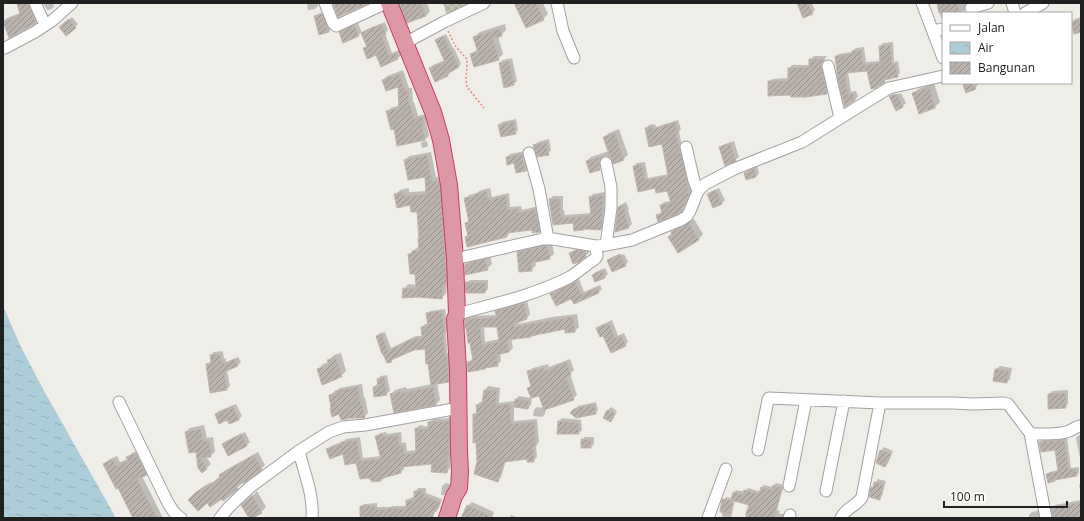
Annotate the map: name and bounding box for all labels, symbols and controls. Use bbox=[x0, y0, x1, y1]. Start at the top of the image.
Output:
legend bbox=[942, 12, 1072, 84]
text: Jalan bbox=[977, 19, 1005, 36]
text: Air bbox=[978, 39, 994, 56]
text: Bangunan bbox=[978, 59, 1035, 76]
scale bar bbox=[944, 483, 1067, 509]
text: 100 m bbox=[950, 488, 985, 505]

